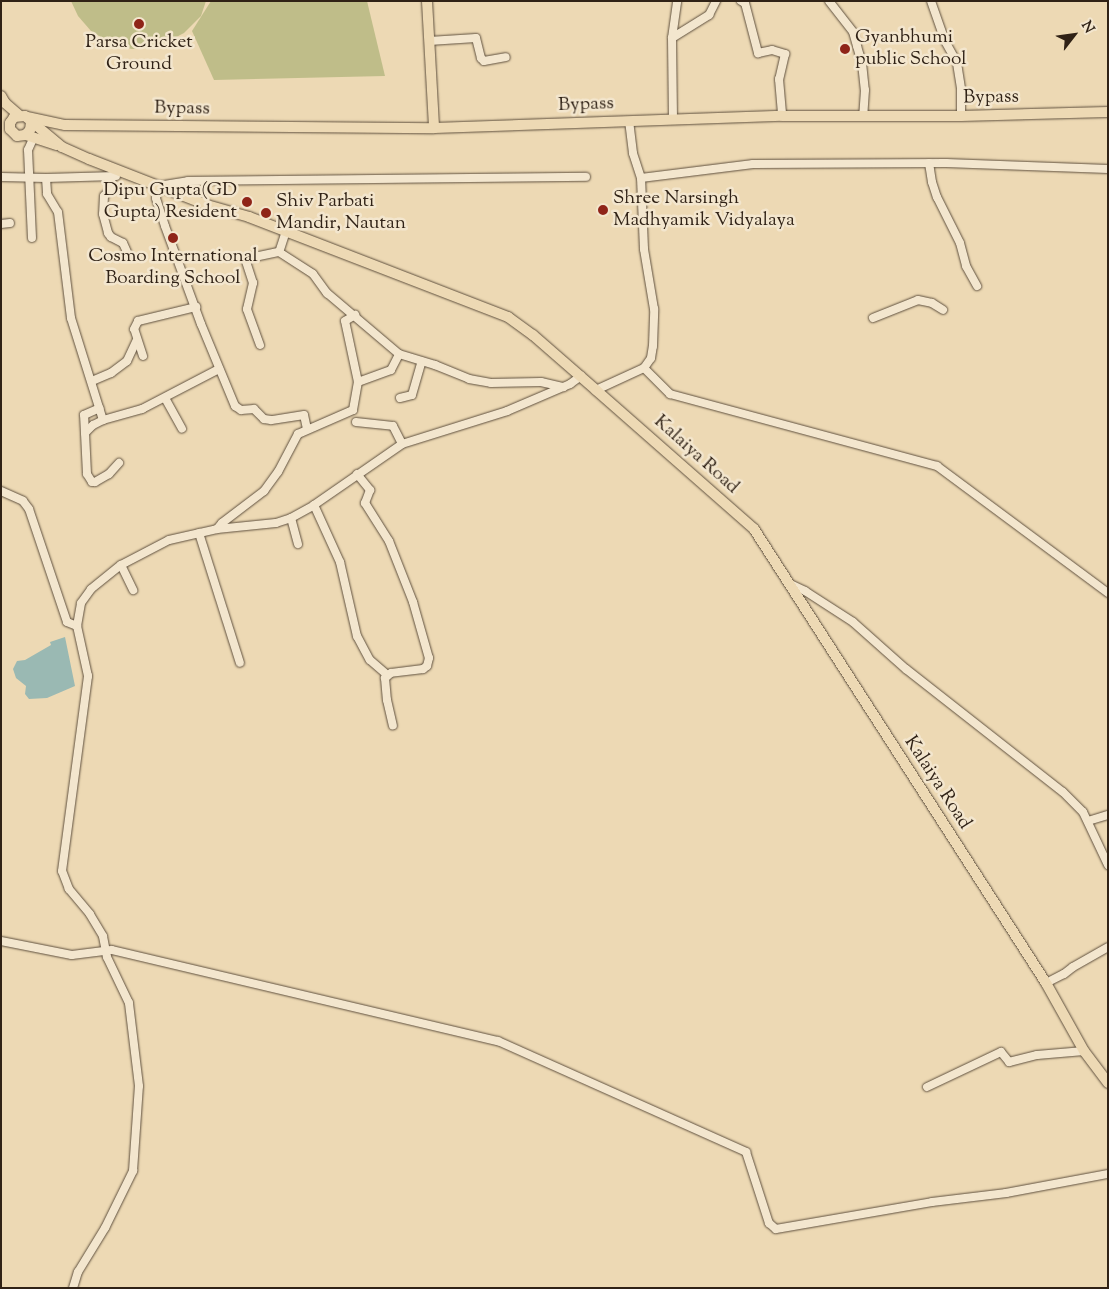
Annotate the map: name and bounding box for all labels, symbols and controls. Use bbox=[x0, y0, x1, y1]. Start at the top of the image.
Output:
north arrow bbox=[1049, 10, 1099, 60]
marker: Parsa Cricket Ground bbox=[133, 18, 145, 30]
text: N bbox=[1076, 18, 1098, 37]
place label: Gyanbhumi public School bbox=[855, 27, 967, 71]
place label: Parsa Cricket Ground bbox=[85, 32, 193, 76]
marker: Gyanbhumi public School bbox=[839, 43, 851, 55]
street label: Bypass bbox=[963, 86, 1019, 110]
street label: Bypass bbox=[558, 93, 614, 117]
street label: Bypass bbox=[154, 97, 210, 121]
place label: Dipu Gupta(GD Gupta) Resident bbox=[103, 180, 237, 224]
place label: Shree Narsingh Madhyamik Vidyalaya bbox=[613, 188, 795, 232]
place label: Shiv Parbati Mandir, Nautan bbox=[276, 191, 406, 235]
marker: Dipu Gupta(GD Gupta) Resident bbox=[241, 196, 253, 208]
marker: Shree Narsingh Madhyamik Vidyalaya bbox=[597, 204, 609, 216]
marker: Shiv Parbati Mandir, Nautan bbox=[260, 207, 272, 219]
marker: Cosmo International Boarding School bbox=[167, 232, 179, 244]
place label: Cosmo International Boarding School bbox=[88, 246, 258, 290]
street label: Kalaiya Road bbox=[649, 411, 743, 499]
street label: Kalaiya Road bbox=[898, 732, 976, 834]

